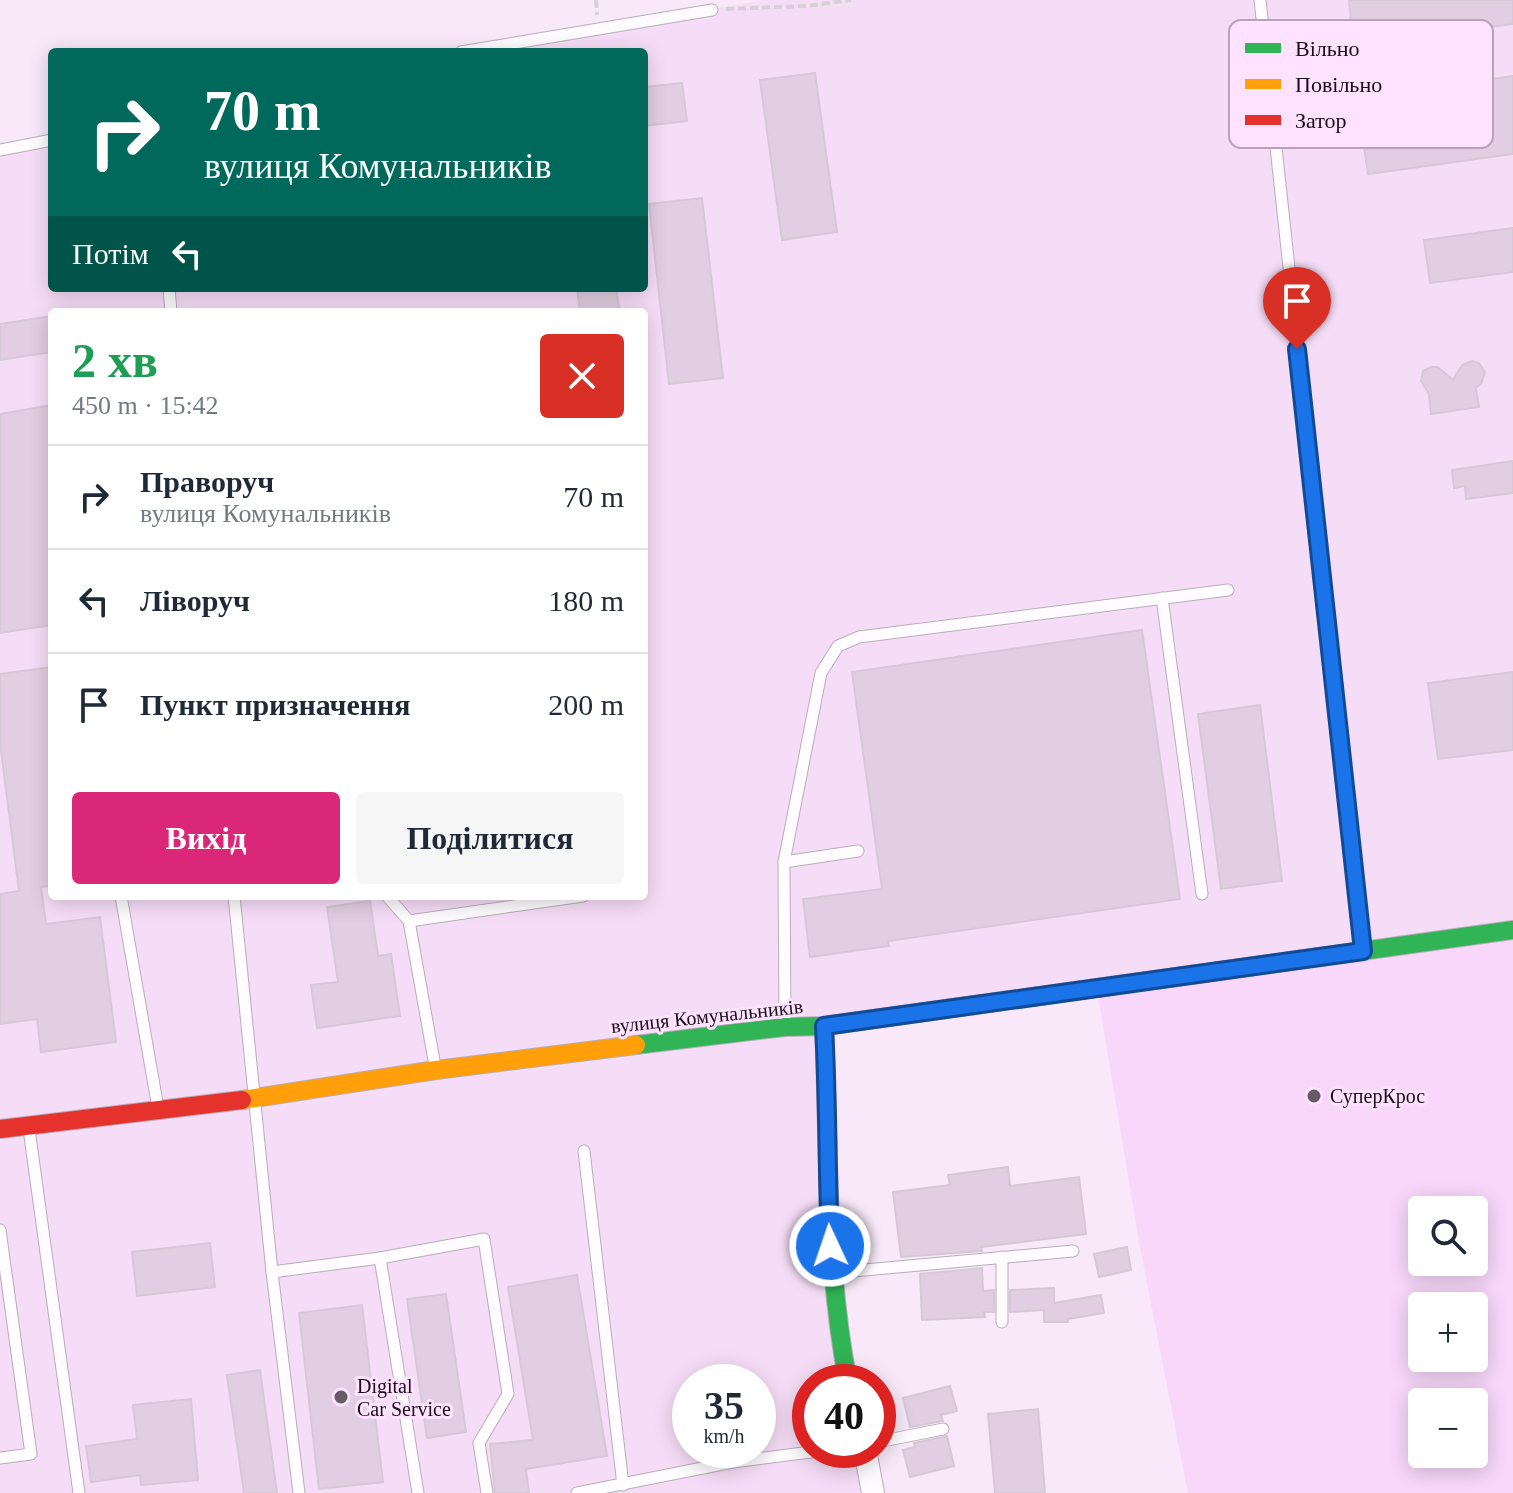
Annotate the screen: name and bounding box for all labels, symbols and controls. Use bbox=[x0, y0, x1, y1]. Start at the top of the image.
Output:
legend bbox=[1229, 20, 1493, 148]
text: Вільно bbox=[1295, 36, 1360, 61]
text: Повільно bbox=[1295, 72, 1382, 97]
icon: right bbox=[72, 80, 176, 184]
text: 70 m bbox=[204, 80, 321, 142]
text: Затор bbox=[1295, 108, 1347, 133]
text: вулиця Комунальників bbox=[204, 146, 552, 186]
icon: left bbox=[165, 232, 209, 276]
text: Потім bbox=[72, 237, 149, 270]
pin bbox=[1263, 267, 1331, 349]
icon: arrive bbox=[1275, 279, 1319, 323]
text: 2 хв bbox=[72, 334, 158, 387]
button: close bbox=[540, 334, 624, 418]
text: 450 m · 15:42 bbox=[72, 391, 219, 420]
text: Праворуч bbox=[140, 465, 274, 498]
icon: right bbox=[72, 475, 116, 519]
text: 70 m bbox=[563, 480, 624, 513]
text: вулиця Комунальників bbox=[140, 499, 391, 528]
icon: left bbox=[72, 579, 116, 623]
text: Ліворуч bbox=[140, 584, 250, 617]
text: 180 m bbox=[548, 584, 624, 617]
icon: arrive bbox=[72, 683, 116, 727]
text: Пункт призначення bbox=[140, 688, 411, 721]
text: 200 m bbox=[548, 688, 624, 721]
button: Вихід bbox=[72, 792, 340, 884]
button: Поділитися bbox=[356, 792, 624, 884]
street label: вулиця Комунальників bbox=[610, 995, 804, 1038]
place label: СуперКрос bbox=[1330, 1085, 1425, 1108]
marker: СуперКрос bbox=[1305, 1087, 1323, 1105]
map controls bbox=[1408, 1196, 1488, 1468]
button: search bbox=[1408, 1196, 1488, 1276]
position arrow bbox=[788, 1204, 872, 1288]
button: + bbox=[1408, 1292, 1488, 1372]
speed limit sign: 40 bbox=[792, 1364, 896, 1468]
place label: Digital Car Service bbox=[357, 1375, 451, 1420]
text: 35 bbox=[704, 1383, 744, 1428]
marker: Digital Car Service bbox=[332, 1388, 350, 1406]
button: − bbox=[1408, 1388, 1488, 1468]
text: km/h bbox=[703, 1425, 745, 1447]

